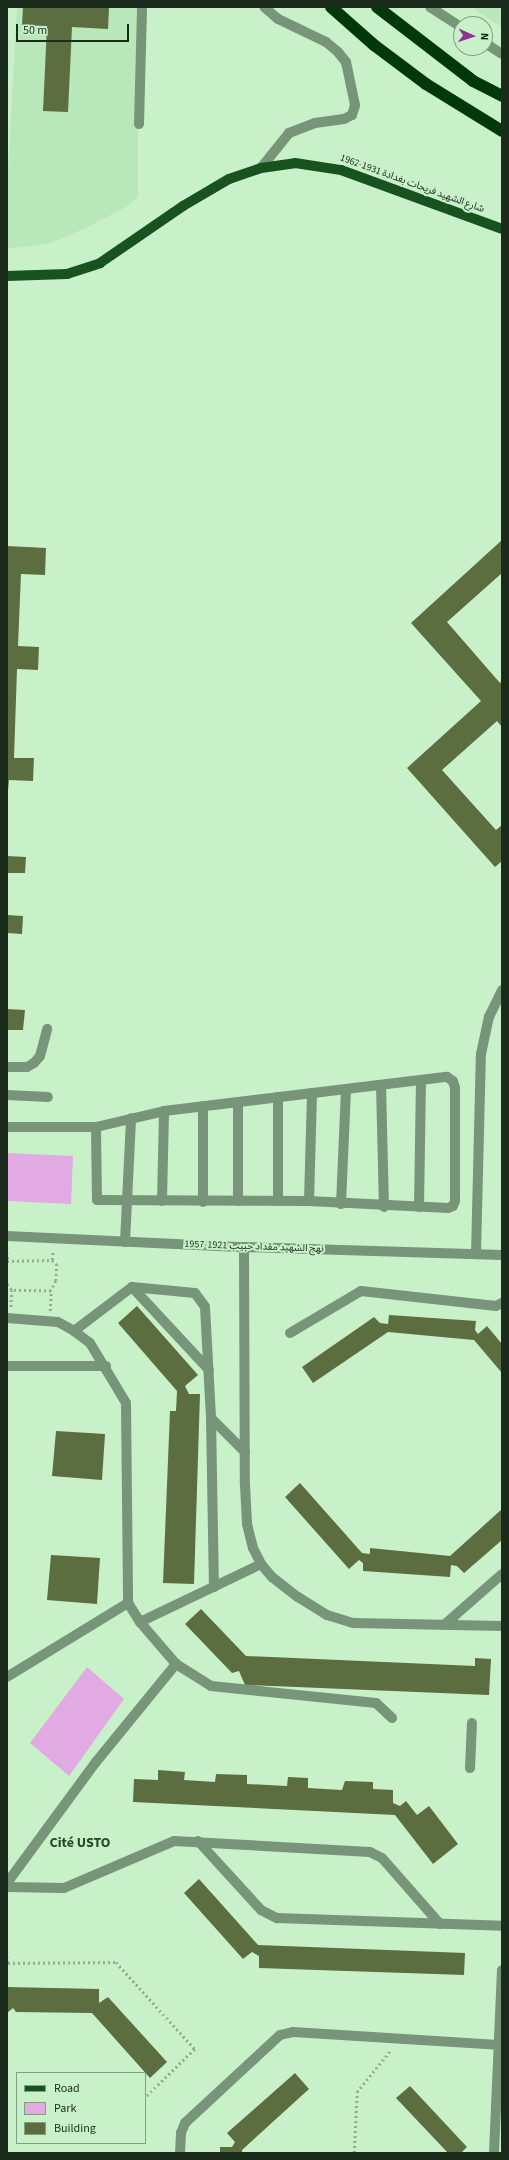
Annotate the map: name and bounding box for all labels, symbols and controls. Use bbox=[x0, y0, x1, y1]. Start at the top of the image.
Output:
scale bar bbox=[18, 16, 131, 42]
north arrow bbox=[453, 16, 493, 56]
text: 50 m bbox=[23, 22, 47, 39]
text: N bbox=[477, 33, 492, 41]
street label: شارع الشهيد فريحات بغدادة 1931-1962 bbox=[338, 152, 486, 216]
street label: نهج الشهيد مقداد حبيب 1921-1957 bbox=[184, 1239, 324, 1255]
district label: Cité USTO bbox=[50, 1835, 110, 1851]
legend bbox=[16, 2072, 146, 2144]
text: Road bbox=[54, 2080, 80, 2097]
text: Park bbox=[54, 2100, 76, 2117]
text: Building bbox=[54, 2120, 96, 2137]

